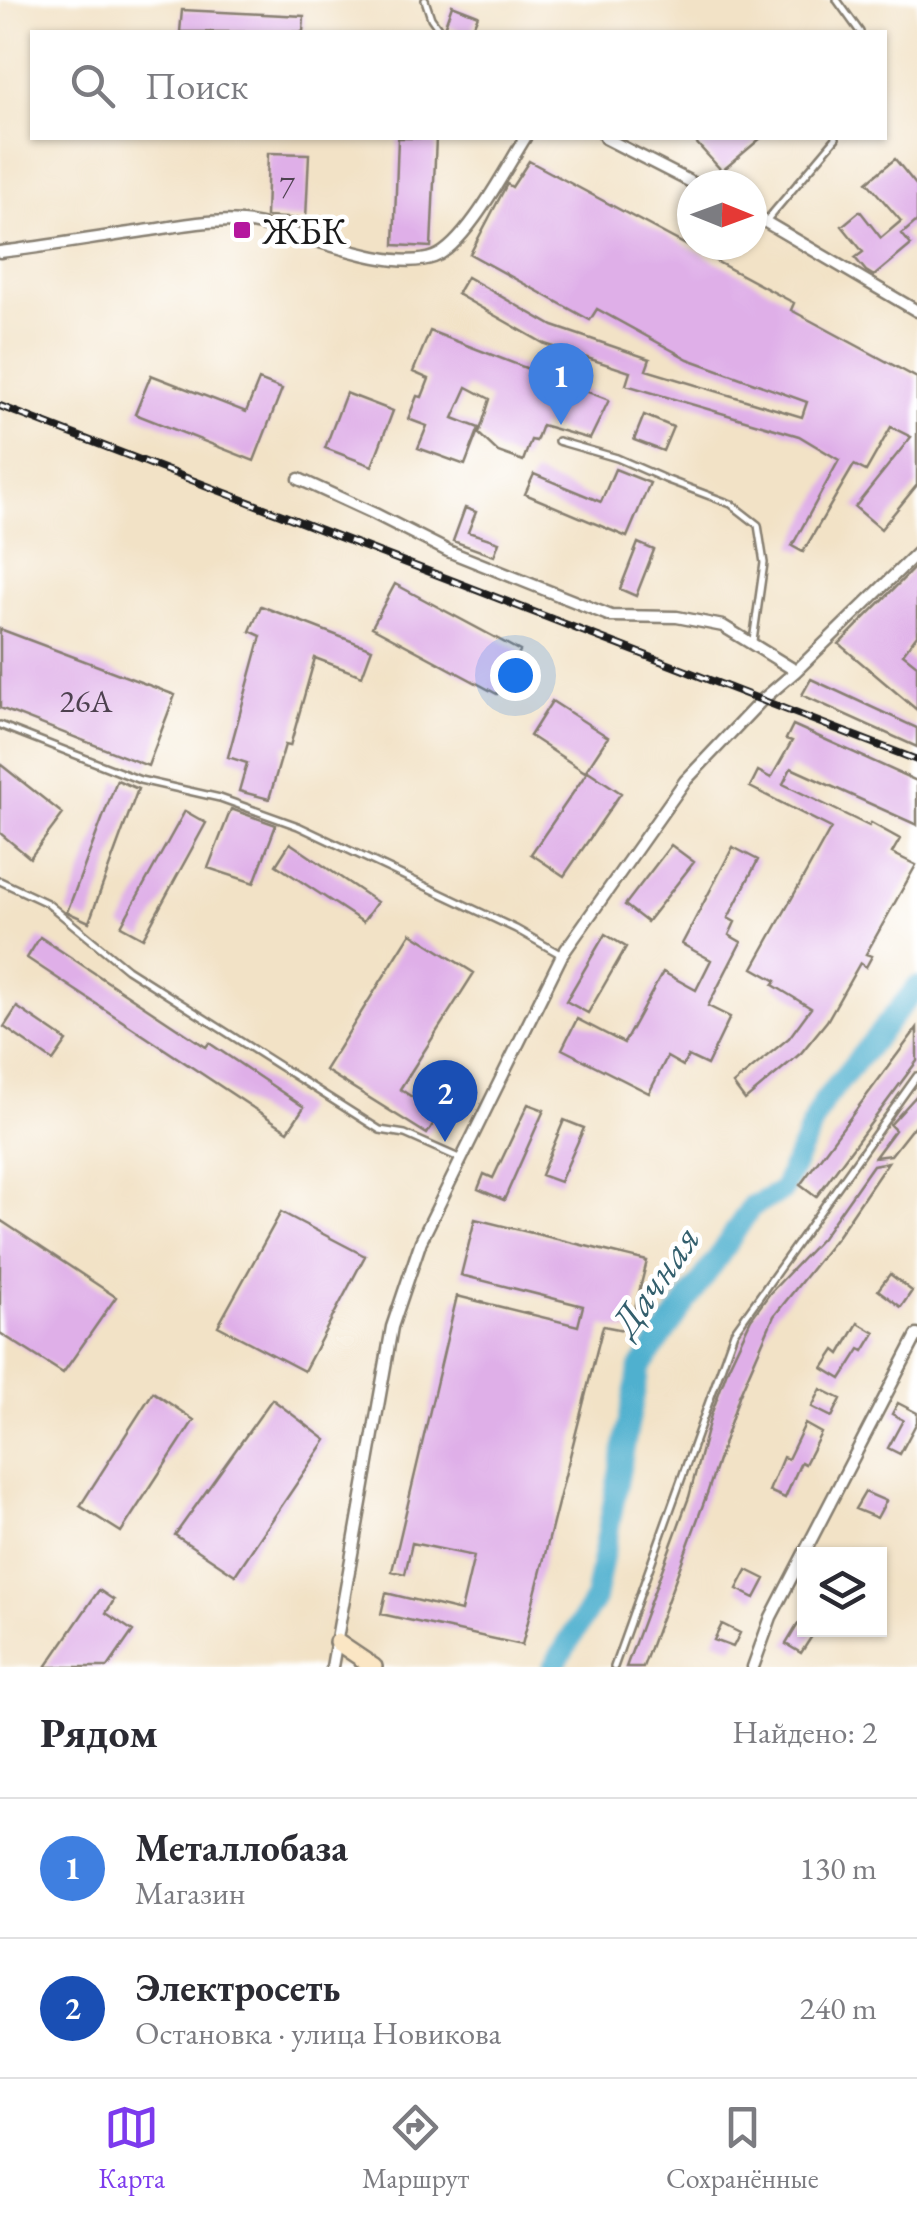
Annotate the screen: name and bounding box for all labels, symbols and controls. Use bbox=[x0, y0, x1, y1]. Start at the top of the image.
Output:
search box bbox=[30, 30, 887, 140]
icon: search bbox=[65, 58, 120, 113]
text: Поиск bbox=[145, 61, 248, 110]
house number: 7 bbox=[279, 165, 295, 207]
north arrow bbox=[677, 170, 767, 260]
place label: ЖБК bbox=[261, 206, 348, 255]
marker: ЖБК bbox=[231, 219, 253, 241]
pin: 1 bbox=[528, 342, 594, 425]
your location bbox=[490, 650, 541, 701]
house number: 26А bbox=[60, 680, 113, 722]
pin: 2 bbox=[412, 1060, 478, 1142]
water label: Дачная bbox=[597, 1215, 712, 1348]
map controls bbox=[797, 1547, 887, 1637]
button: layers bbox=[797, 1547, 887, 1637]
text: Рядом bbox=[40, 1705, 158, 1760]
text: Найдено: 2 bbox=[732, 1711, 877, 1753]
text: Металлобаза bbox=[135, 1823, 348, 1872]
text: 1 bbox=[64, 1847, 81, 1889]
text: 130 m bbox=[800, 1847, 877, 1889]
text: Магазин bbox=[135, 1872, 246, 1914]
text: Электросеть bbox=[135, 1963, 340, 2012]
text: 2 bbox=[64, 1987, 81, 2029]
text: 240 m bbox=[800, 1987, 877, 2029]
text: Остановка · улица Новикова bbox=[135, 2012, 501, 2054]
tab: Карта bbox=[98, 2100, 165, 2196]
tab: Маршрут bbox=[362, 2100, 469, 2196]
tab: Сохранённые bbox=[666, 2100, 819, 2196]

